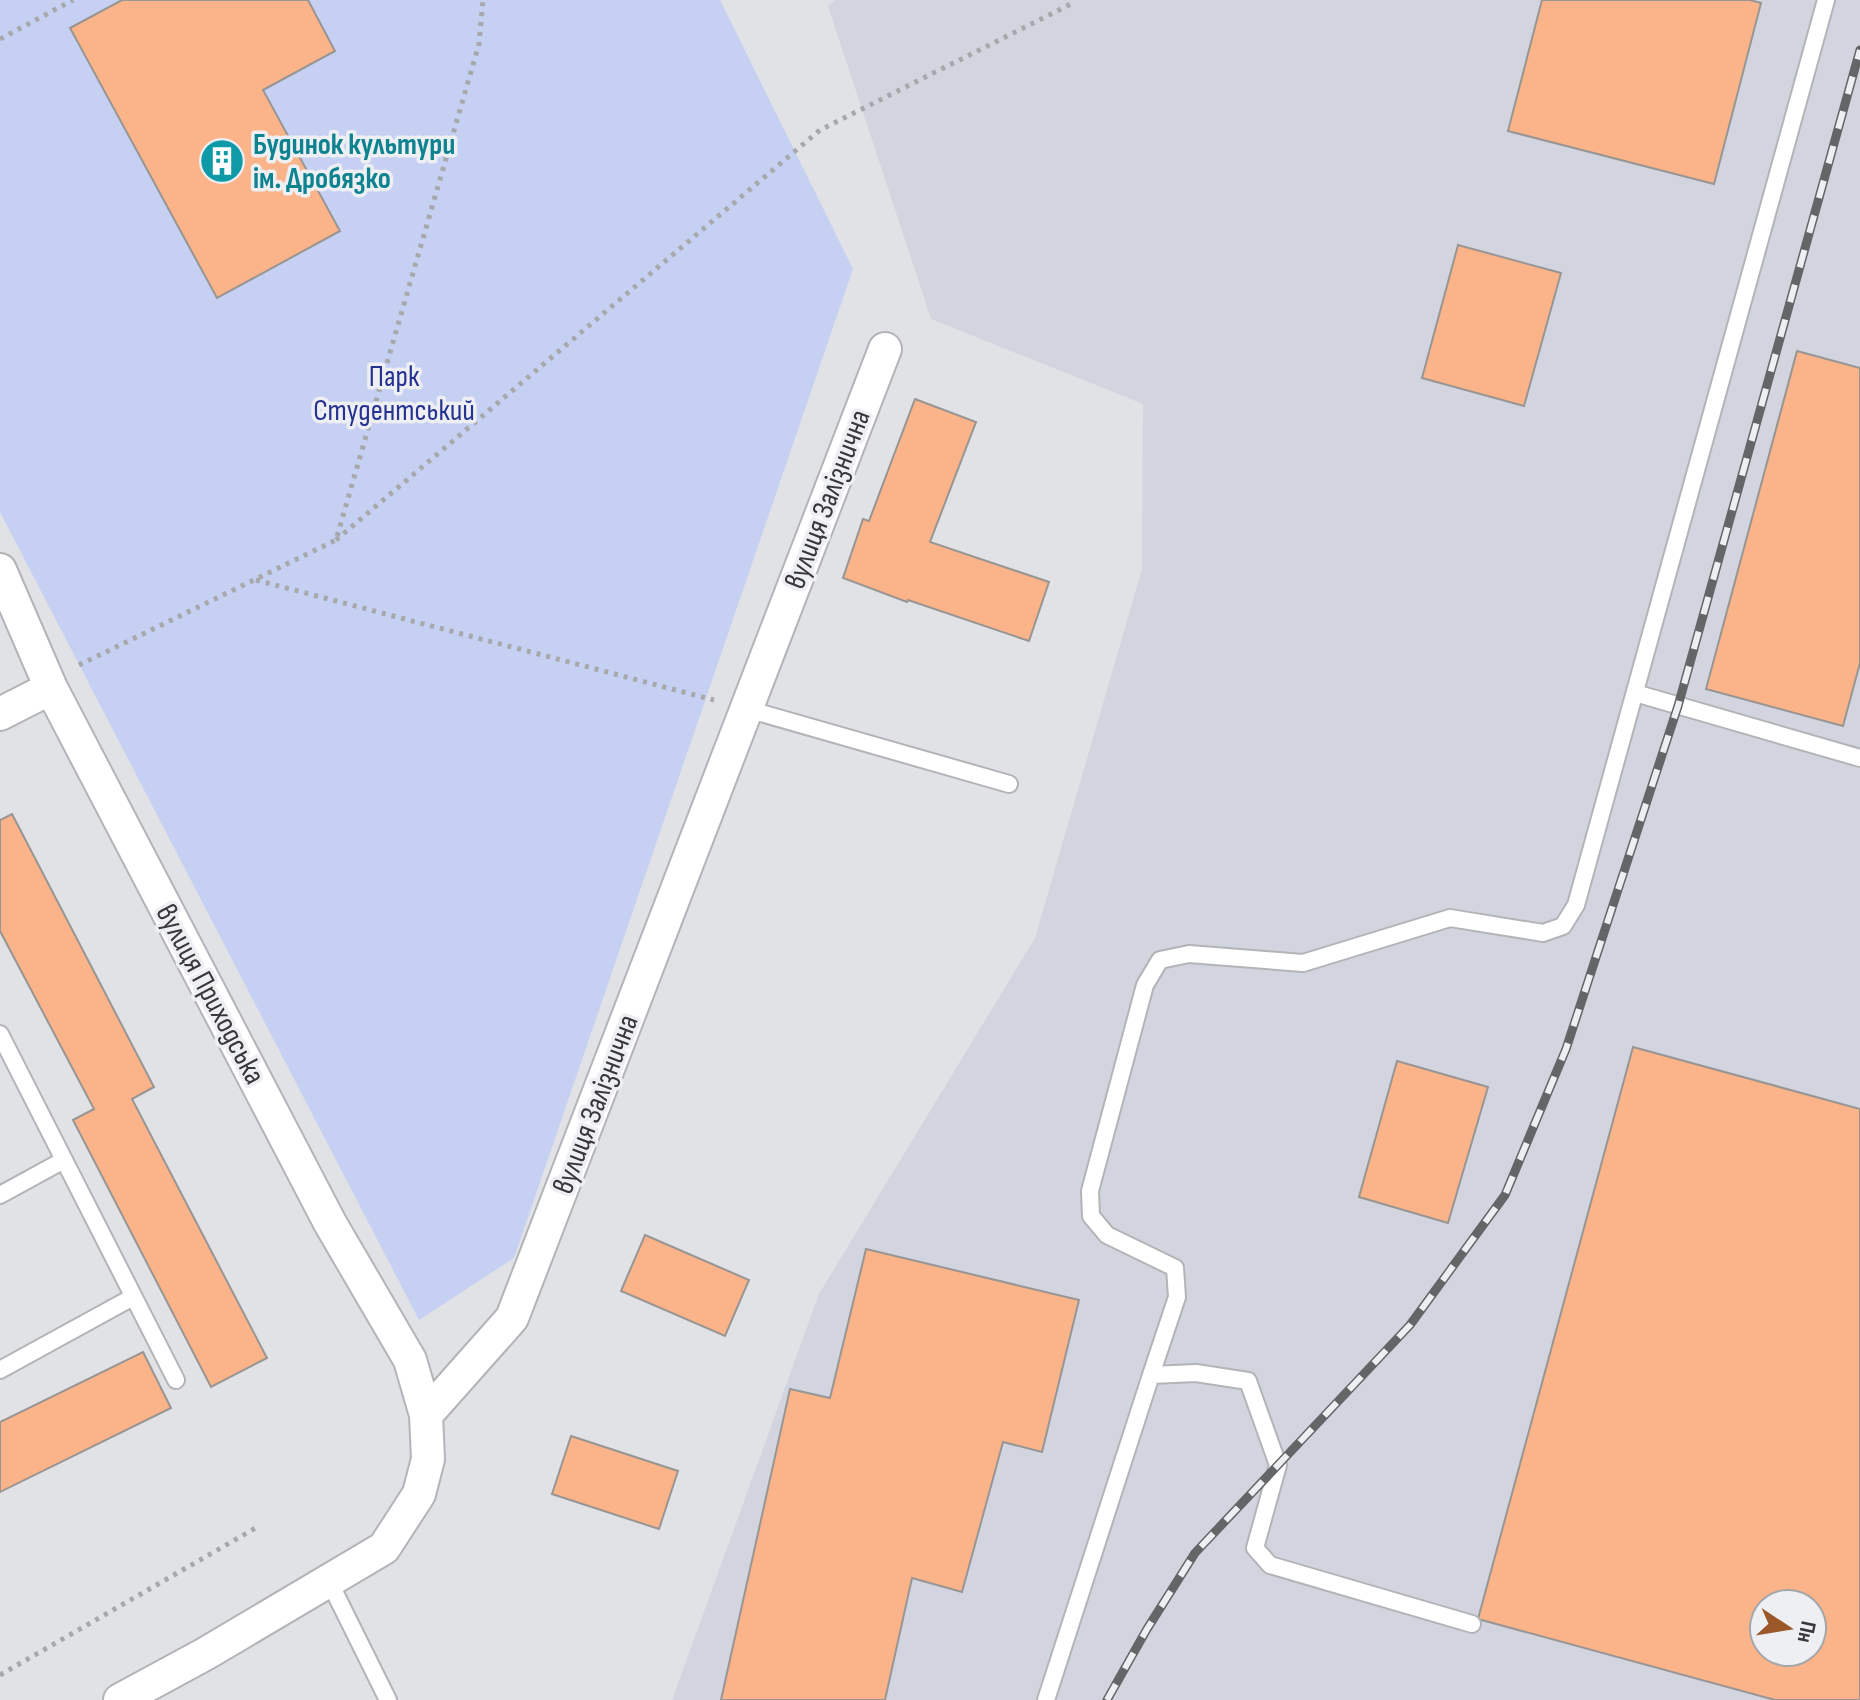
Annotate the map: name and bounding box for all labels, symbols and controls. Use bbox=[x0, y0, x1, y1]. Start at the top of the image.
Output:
place label: Будинок культури ім. Дробязко bbox=[253, 127, 455, 197]
building icon: Будинок культури ім. Дробязко bbox=[198, 137, 246, 185]
park label: Парк Студентський bbox=[313, 359, 475, 429]
street label: вулиця Залізнична bbox=[777, 405, 879, 594]
street label: вулиця Приходська bbox=[148, 898, 273, 1091]
street label: вулиця Залізнична bbox=[545, 1010, 647, 1199]
north arrow bbox=[1748, 1588, 1828, 1668]
text: Пн bbox=[1791, 1619, 1822, 1645]

